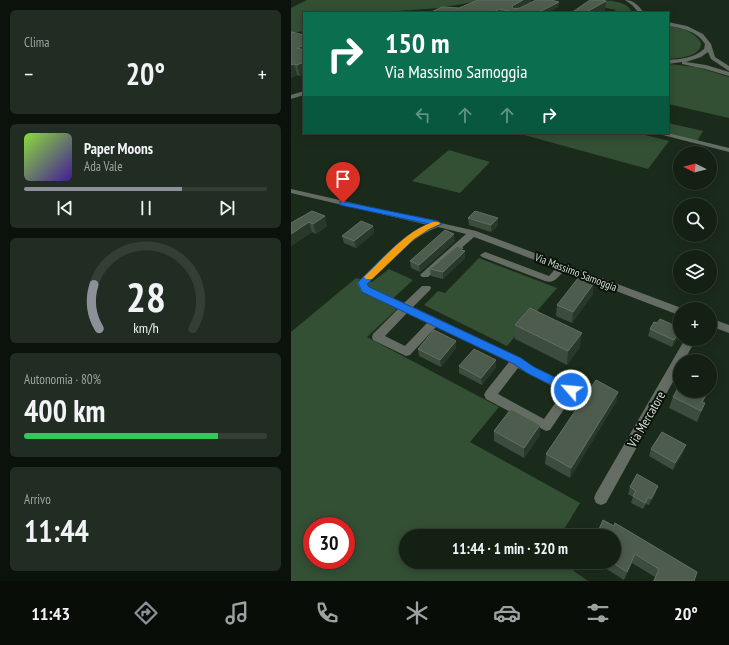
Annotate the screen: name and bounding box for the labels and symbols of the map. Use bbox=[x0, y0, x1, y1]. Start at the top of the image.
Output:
north arrow bbox=[673, 146, 717, 190]
pin bbox=[326, 162, 360, 203]
street label: Via Massimo Samoggia bbox=[532, 250, 619, 294]
position arrow bbox=[550, 369, 592, 411]
street label: Via Mercatore bbox=[623, 388, 669, 451]
speed limit sign: 30 bbox=[303, 517, 355, 569]

